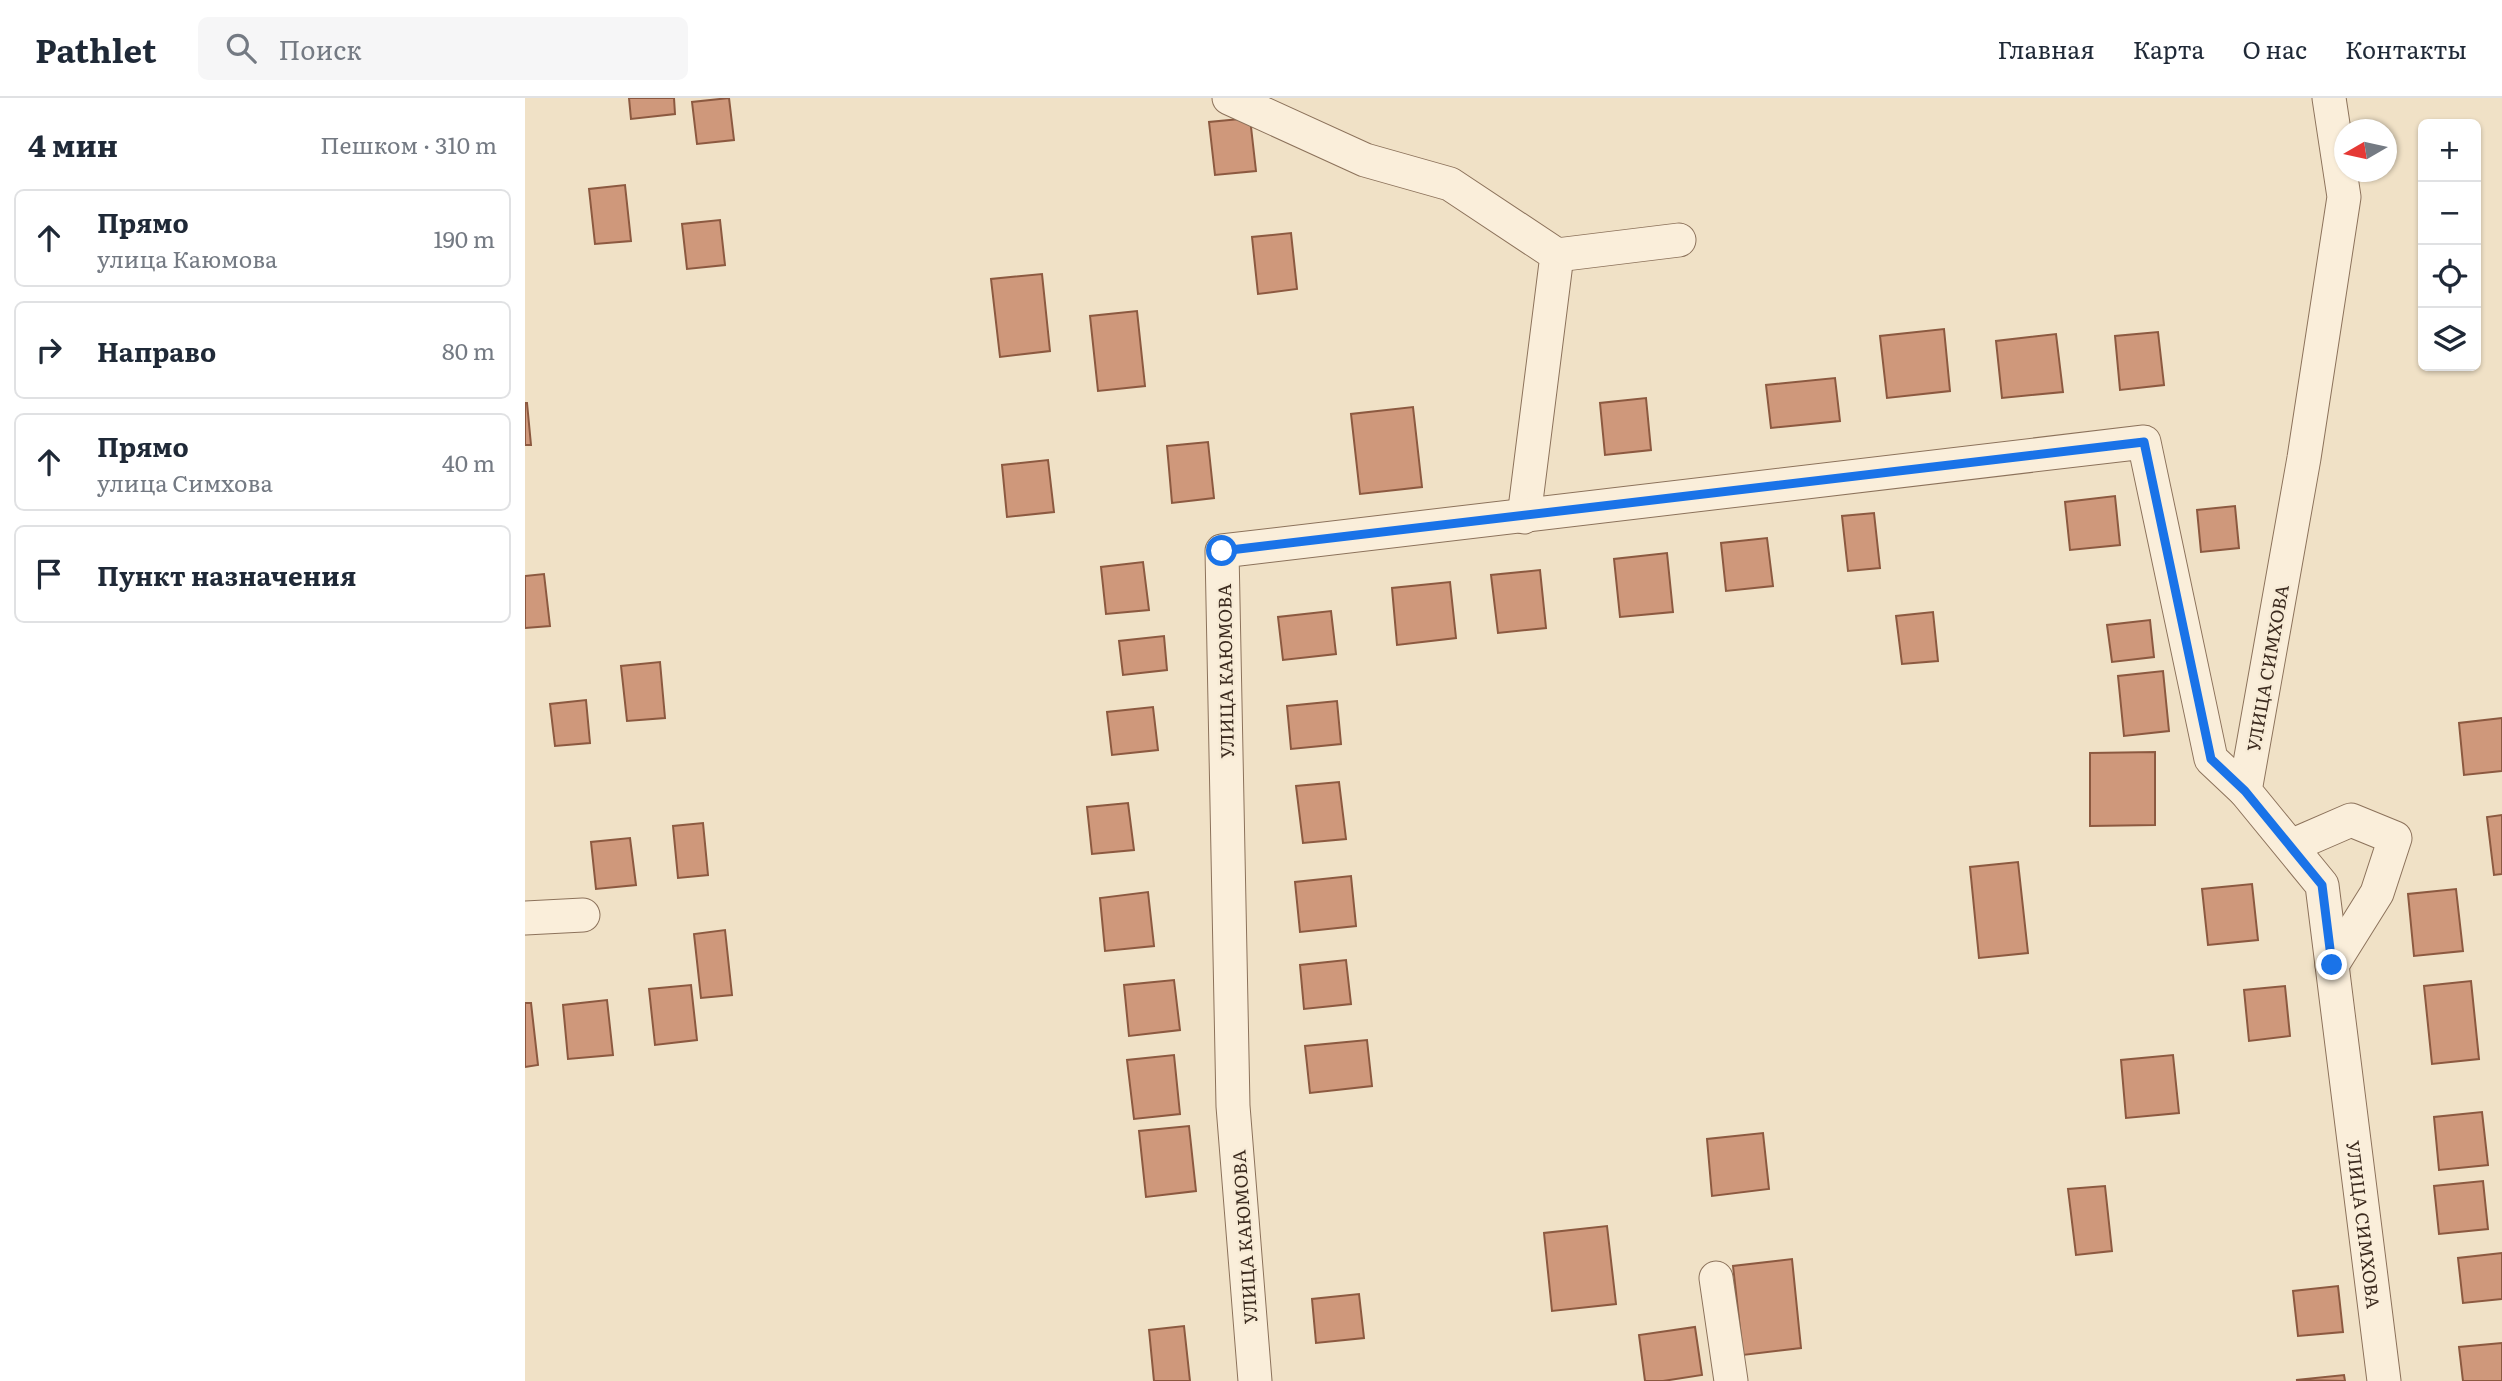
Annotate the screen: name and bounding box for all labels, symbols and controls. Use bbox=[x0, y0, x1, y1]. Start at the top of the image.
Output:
search box bbox=[198, 17, 688, 80]
text: Pathlet bbox=[35, 24, 156, 73]
icon: search bbox=[222, 29, 260, 67]
text: Поиск bbox=[278, 29, 362, 68]
text: Главная bbox=[1997, 31, 2095, 66]
text: Карта bbox=[2133, 31, 2205, 66]
text: О нас bbox=[2243, 31, 2307, 66]
text: Контакты bbox=[2345, 31, 2467, 66]
north arrow bbox=[2334, 119, 2397, 182]
map controls bbox=[2418, 119, 2481, 371]
button: + bbox=[2418, 119, 2481, 182]
text: 4 мин bbox=[28, 122, 118, 166]
text: Пешком · 310 m bbox=[320, 127, 497, 161]
button: − bbox=[2418, 182, 2481, 245]
text: Прямо bbox=[97, 202, 189, 241]
icon: ahead bbox=[30, 219, 68, 257]
text: 190 m bbox=[433, 221, 495, 255]
text: улица Каюмова bbox=[97, 241, 278, 275]
button: locate bbox=[2418, 245, 2481, 308]
button: layers bbox=[2418, 308, 2481, 371]
icon: right bbox=[30, 331, 68, 369]
text: Направо bbox=[97, 331, 216, 370]
text: 80 m bbox=[442, 333, 495, 367]
text: Прямо bbox=[97, 426, 189, 465]
icon: ahead bbox=[30, 443, 68, 481]
text: 40 m bbox=[442, 445, 495, 479]
text: улица Симхова bbox=[97, 465, 273, 499]
route start bbox=[1206, 535, 1237, 566]
icon: arrive bbox=[30, 555, 68, 593]
text: Пункт назначения bbox=[97, 555, 356, 594]
street label: УЛИЦА СИМХОВА bbox=[2239, 582, 2295, 754]
street label: УЛИЦА КАЮМОВА bbox=[1210, 583, 1240, 759]
route end bbox=[2316, 949, 2347, 980]
street label: УЛИЦА СИМХОВА bbox=[2341, 1139, 2388, 1310]
street label: УЛИЦА КАЮМОВА bbox=[1224, 1149, 1264, 1325]

